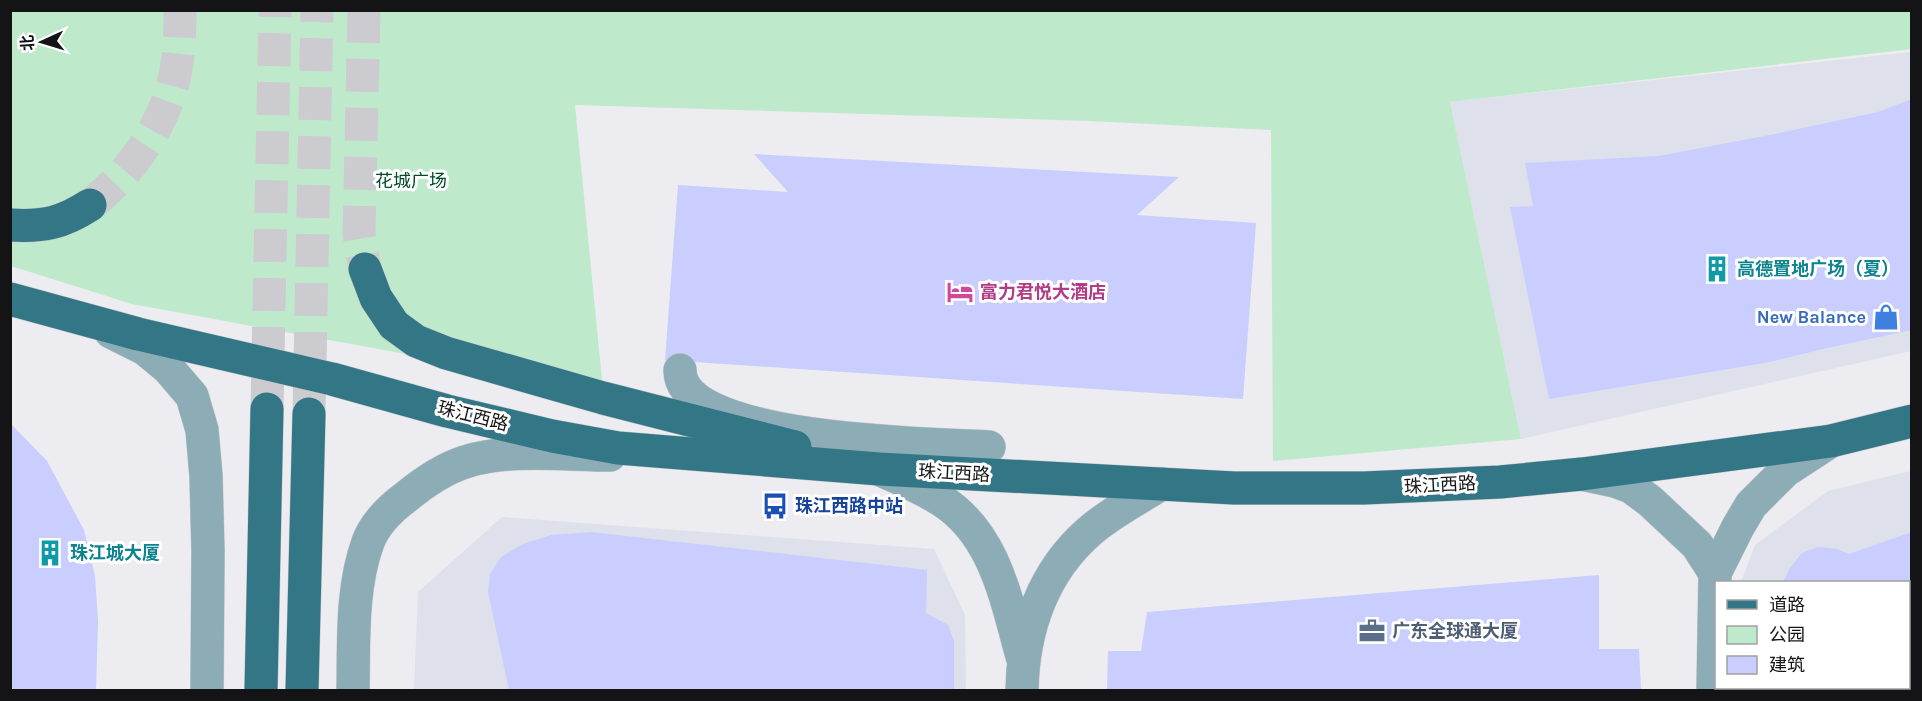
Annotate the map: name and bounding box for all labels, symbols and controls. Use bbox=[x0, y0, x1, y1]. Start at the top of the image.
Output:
north arrow bbox=[12, 12, 72, 72]
text: 北 bbox=[17, 34, 38, 52]
park label: 花城广场 bbox=[375, 170, 447, 192]
building icon: 高德置地广场（夏） bbox=[1702, 254, 1732, 284]
place label: 高德置地广场（夏） bbox=[1737, 258, 1899, 280]
hotel icon: 富力君悦大酒店 bbox=[945, 277, 975, 307]
place label: 富力君悦大酒店 bbox=[980, 281, 1106, 303]
shop icon: New Balance bbox=[1871, 302, 1901, 332]
place label: New Balance bbox=[1757, 306, 1866, 328]
street label: 珠江西路 bbox=[435, 397, 511, 435]
street label: 珠江西路 bbox=[917, 460, 991, 486]
street label: 珠江西路 bbox=[1403, 472, 1477, 498]
bus stop icon: 珠江西路中站 bbox=[760, 491, 790, 521]
place label: 珠江西路中站 bbox=[795, 495, 903, 517]
building icon: 珠江城大厦 bbox=[35, 538, 65, 568]
place label: 珠江城大厦 bbox=[70, 542, 160, 564]
legend bbox=[1715, 581, 1910, 689]
text: 道路 bbox=[1769, 594, 1805, 616]
office icon: 广东全球通大厦 bbox=[1357, 616, 1387, 646]
place label: 广东全球通大厦 bbox=[1392, 620, 1518, 642]
text: 公园 bbox=[1769, 624, 1805, 646]
text: 建筑 bbox=[1769, 654, 1805, 676]

